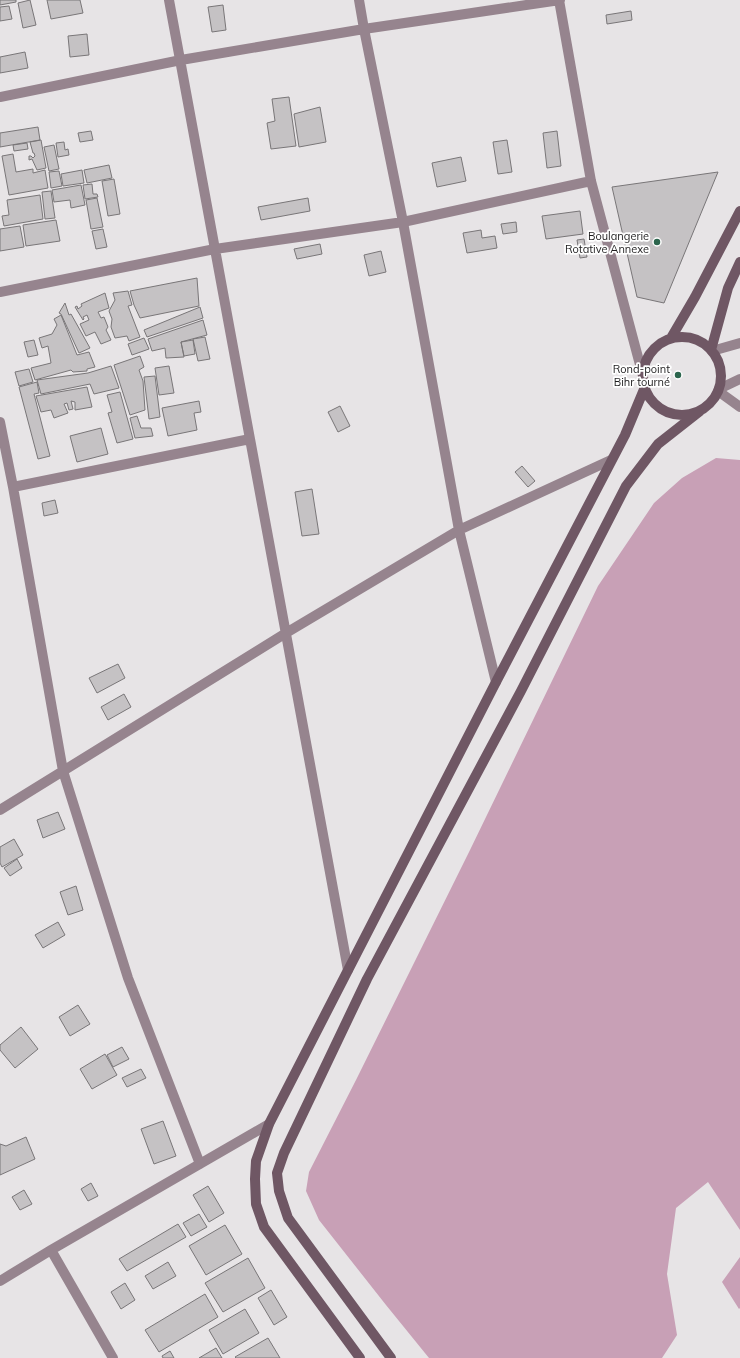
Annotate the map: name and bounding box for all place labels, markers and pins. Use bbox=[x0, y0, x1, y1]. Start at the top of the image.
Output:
place label: Boulangerie Rotative Annexe bbox=[565, 229, 649, 256]
marker: Boulangerie Rotative Annexe bbox=[652, 237, 662, 247]
place label: Rond-point Bihr tourné bbox=[613, 362, 670, 389]
marker: Rond-point Bihr tourné bbox=[673, 370, 683, 380]

